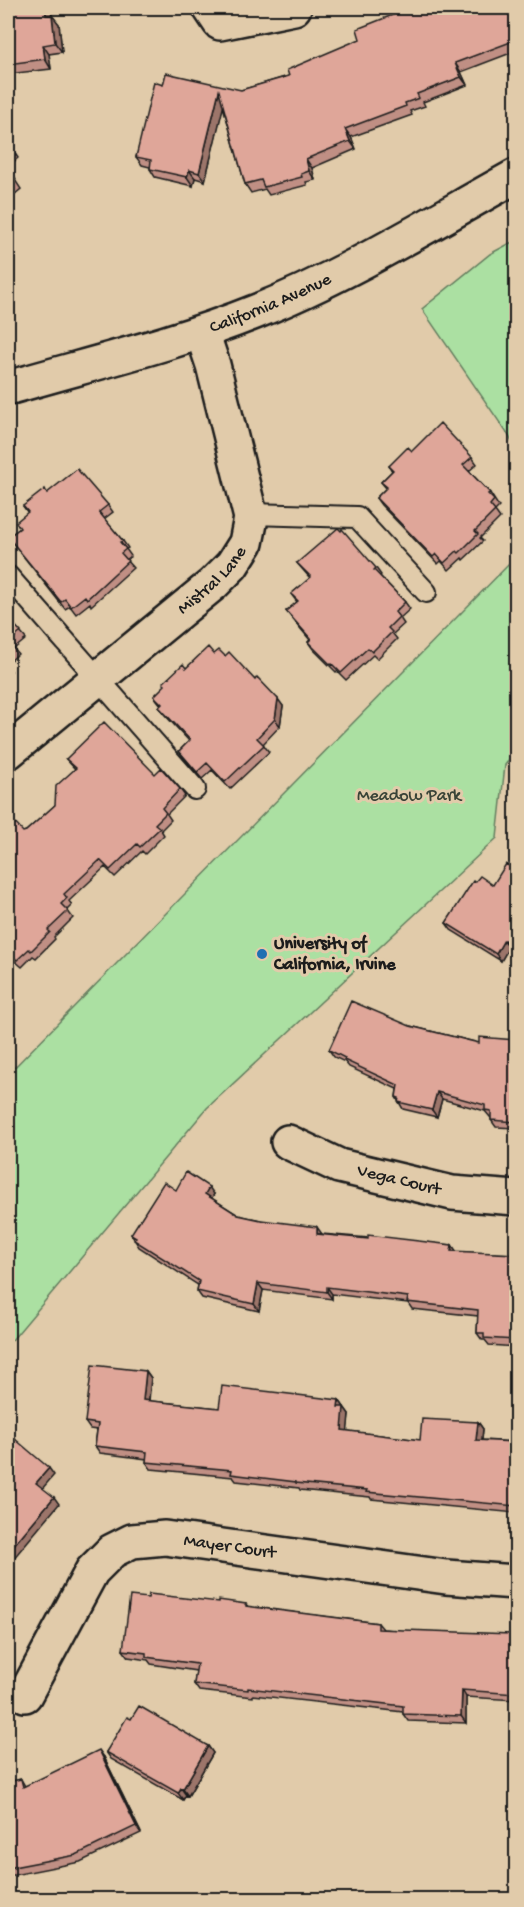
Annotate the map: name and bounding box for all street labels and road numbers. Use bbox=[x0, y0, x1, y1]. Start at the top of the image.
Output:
street label: California Avenue bbox=[207, 269, 335, 338]
street label: Mistral Lane bbox=[173, 542, 252, 619]
street label: Vega Court bbox=[354, 1160, 444, 1201]
street label: Mayer Court bbox=[182, 1530, 279, 1564]

